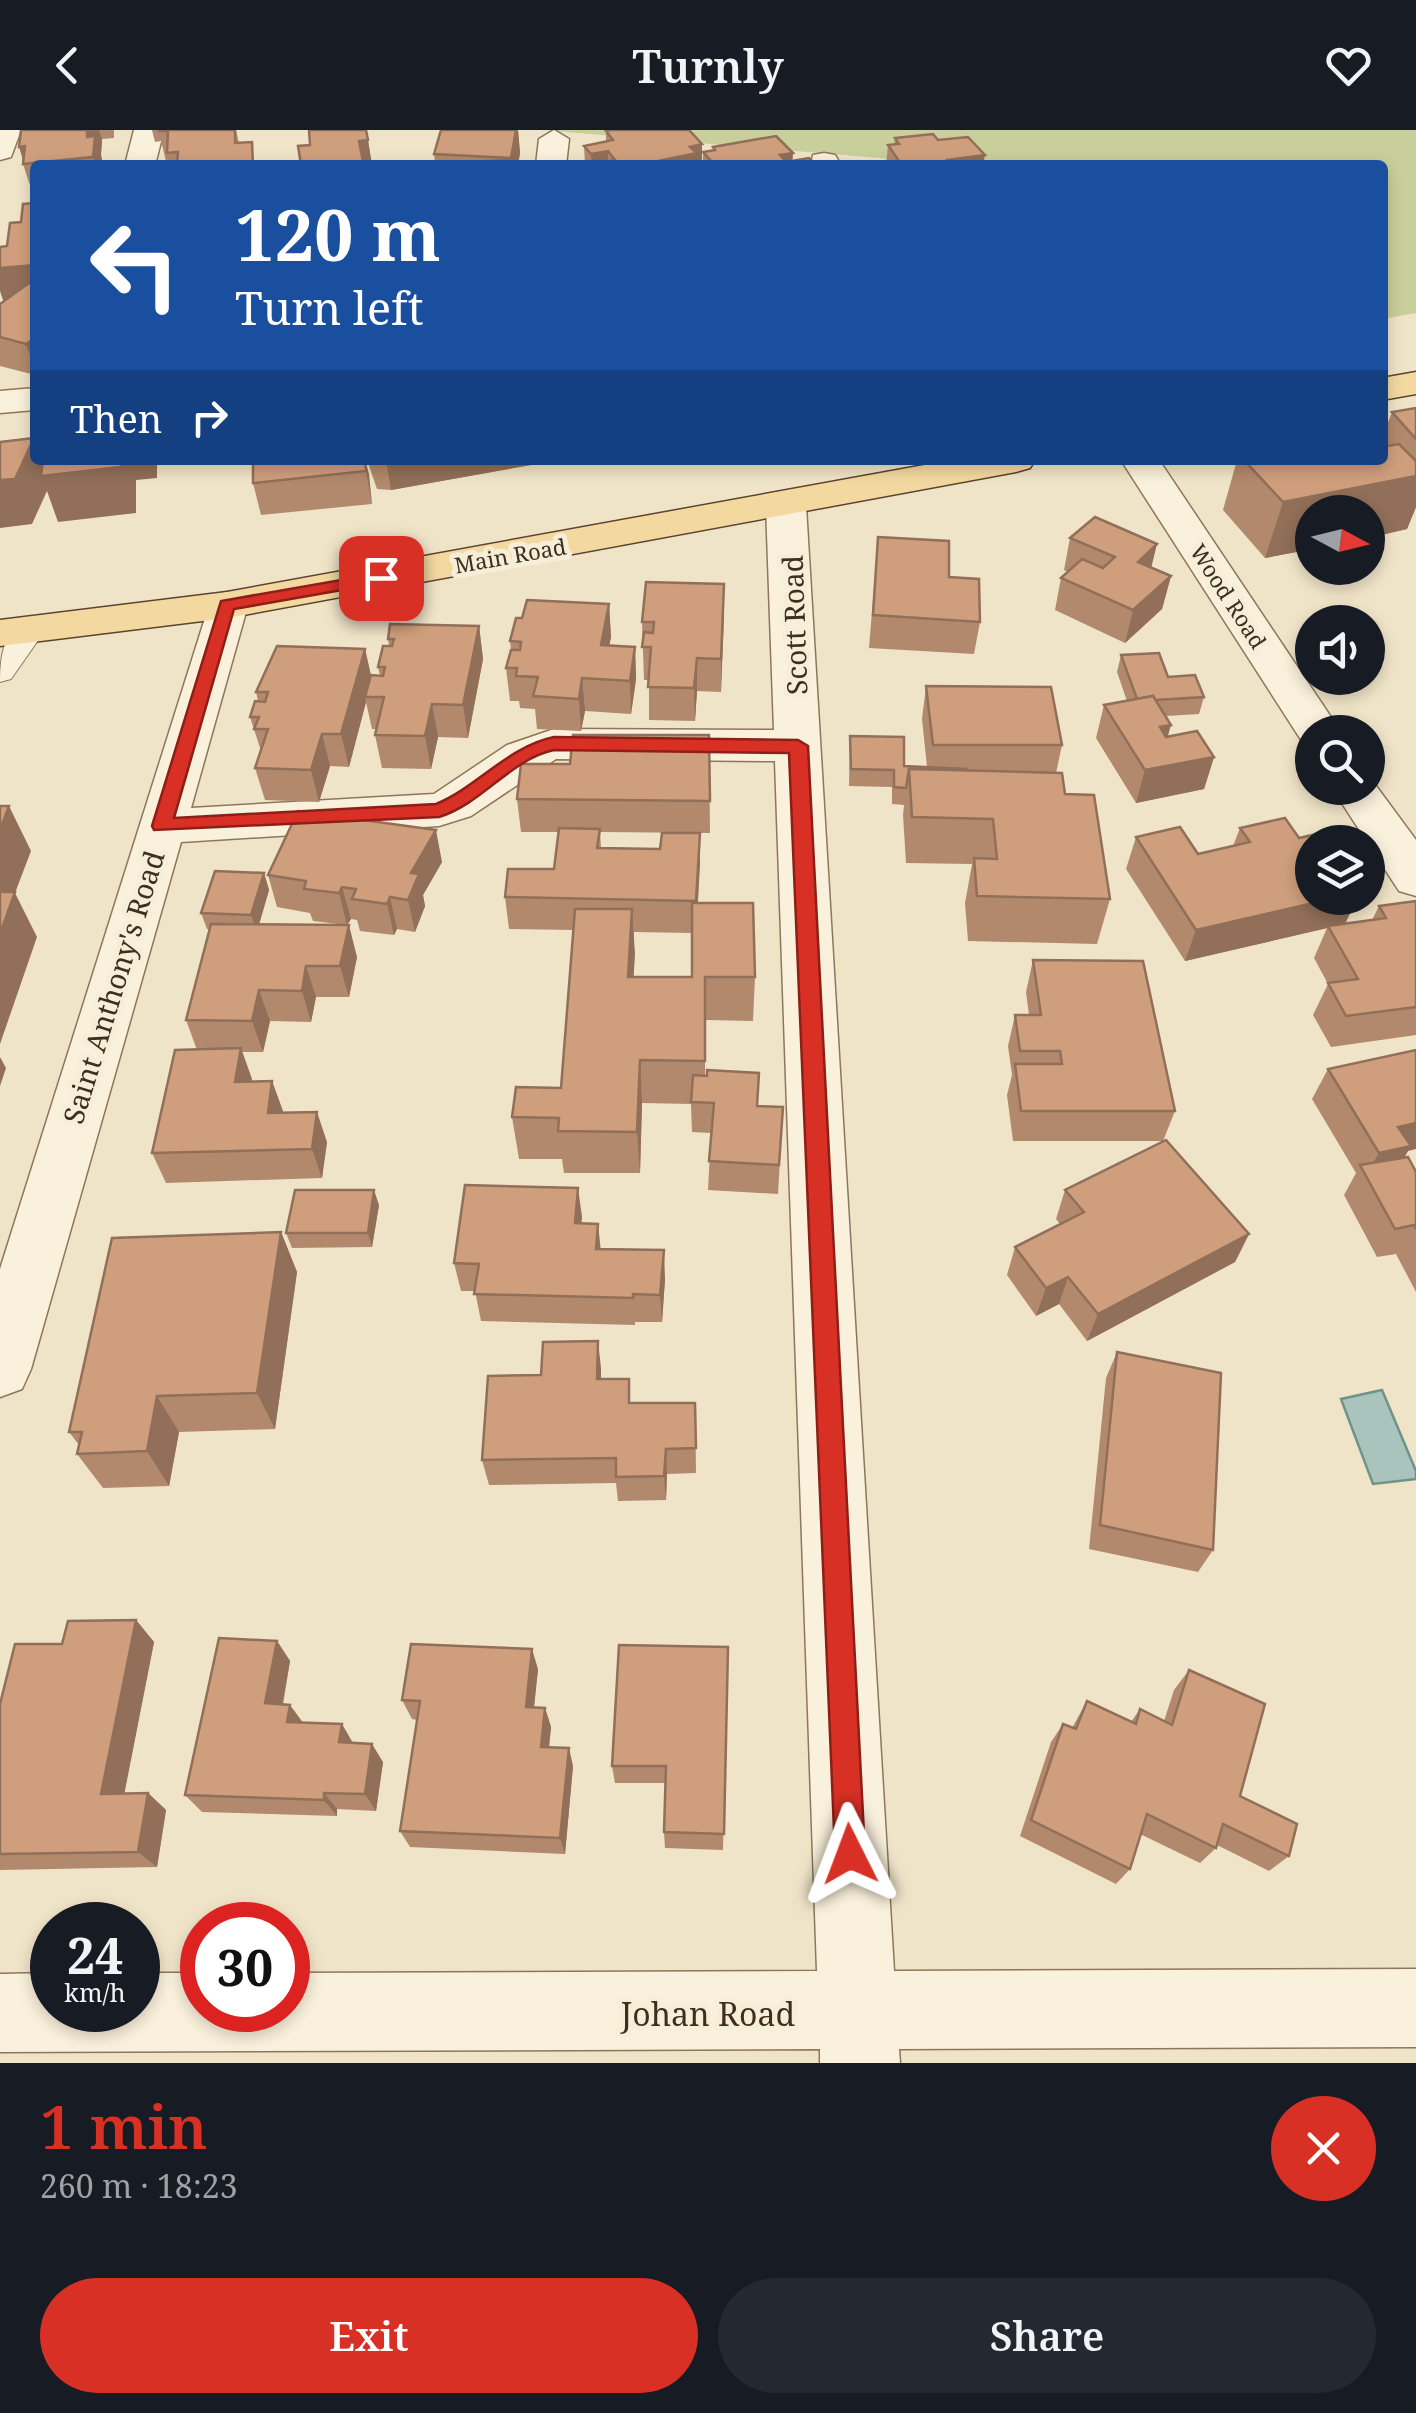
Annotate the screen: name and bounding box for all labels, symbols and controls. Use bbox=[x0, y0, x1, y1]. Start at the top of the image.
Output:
text: Turnly bbox=[632, 35, 784, 96]
icon: back bbox=[40, 38, 95, 93]
icon: heart bbox=[1321, 38, 1376, 93]
text: 120 m bbox=[235, 186, 441, 282]
icon: left bbox=[70, 200, 200, 330]
text: Turn left bbox=[235, 277, 424, 338]
icon: right bbox=[182, 390, 237, 445]
text: Then bbox=[70, 392, 162, 444]
north arrow bbox=[1295, 495, 1385, 585]
map controls bbox=[1295, 495, 1385, 915]
street label: Main Road bbox=[452, 530, 569, 580]
pin bbox=[339, 536, 424, 621]
street label: Wood Road bbox=[1184, 538, 1274, 655]
icon: arrive bbox=[354, 551, 409, 606]
street label: Scott Road bbox=[773, 555, 815, 695]
button: sound bbox=[1295, 605, 1385, 695]
button: search bbox=[1295, 715, 1385, 805]
button: layers bbox=[1295, 825, 1385, 915]
street label: Saint Anthony's Road bbox=[53, 846, 173, 1128]
position arrow bbox=[798, 1802, 902, 1906]
speed limit sign: 30 bbox=[180, 1902, 310, 2032]
text: 24 bbox=[67, 1921, 123, 1989]
text: km/h bbox=[64, 1975, 126, 2009]
street label: Johan Road bbox=[620, 1992, 796, 2035]
text: 1 min bbox=[40, 2085, 208, 2167]
button: close bbox=[1271, 2096, 1376, 2201]
text: 260 m · 18:23 bbox=[40, 2164, 238, 2207]
button: Exit bbox=[40, 2278, 698, 2393]
button: Share bbox=[718, 2278, 1376, 2393]

